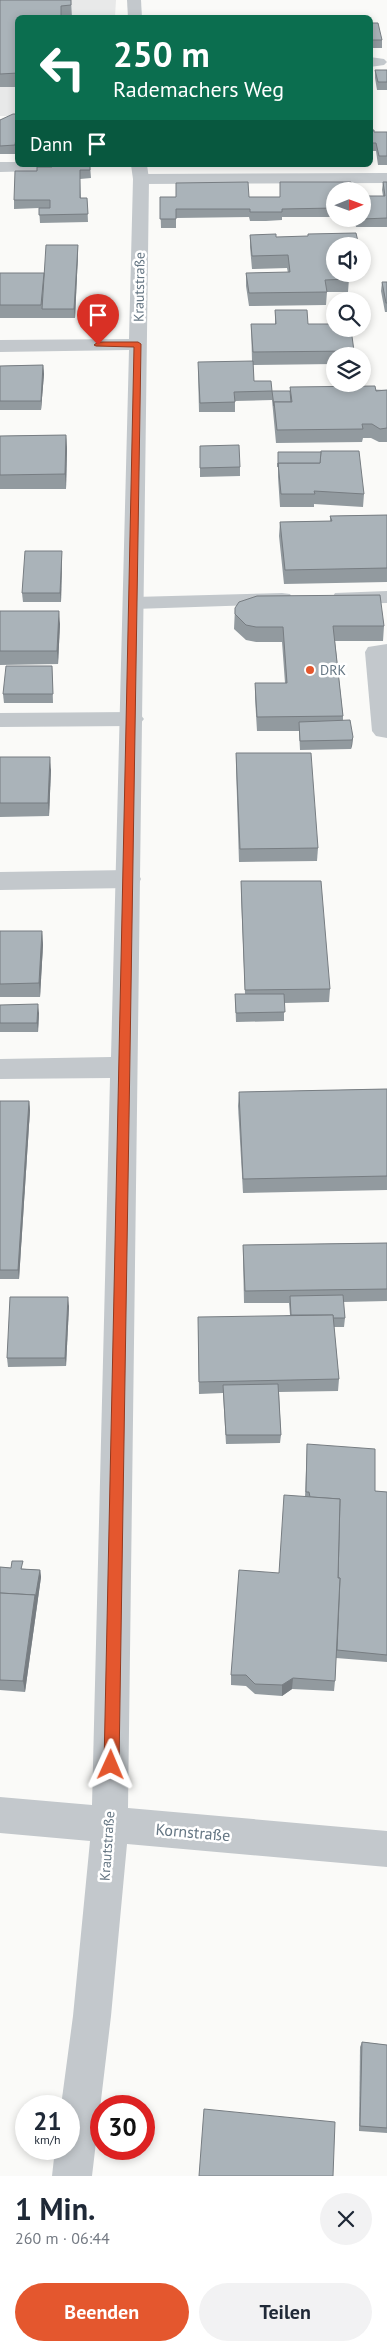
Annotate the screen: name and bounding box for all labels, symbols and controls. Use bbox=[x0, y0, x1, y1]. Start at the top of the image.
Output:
text: 250 m bbox=[113, 31, 210, 77]
icon: left bbox=[30, 35, 95, 100]
text: Rademachers Weg bbox=[113, 75, 284, 103]
icon: arrive bbox=[83, 130, 111, 158]
text: Dann bbox=[30, 132, 73, 156]
north arrow bbox=[326, 182, 371, 228]
map controls bbox=[326, 182, 371, 392]
button: sound bbox=[326, 237, 371, 282]
street label: Krautstraße bbox=[129, 252, 149, 322]
button: search bbox=[326, 292, 371, 337]
pin bbox=[77, 294, 119, 345]
icon: arrive bbox=[84, 301, 112, 329]
button: layers bbox=[326, 347, 371, 392]
place label: DRK bbox=[320, 661, 346, 679]
marker: DRK bbox=[304, 664, 316, 676]
position arrow bbox=[84, 1738, 136, 1790]
street label: Krautstraße bbox=[96, 1811, 118, 1881]
street label: Kornstraße bbox=[155, 1819, 231, 1845]
speed limit sign: 30 bbox=[90, 2095, 155, 2160]
text: 21 bbox=[33, 2105, 62, 2137]
text: km/h bbox=[34, 2132, 61, 2147]
text: 1 Min. bbox=[15, 2189, 95, 2228]
button: close bbox=[320, 2193, 372, 2245]
text: 260 m · 06:44 bbox=[15, 2228, 110, 2248]
button: Beenden bbox=[15, 2283, 189, 2341]
button: Teilen bbox=[199, 2283, 372, 2341]

